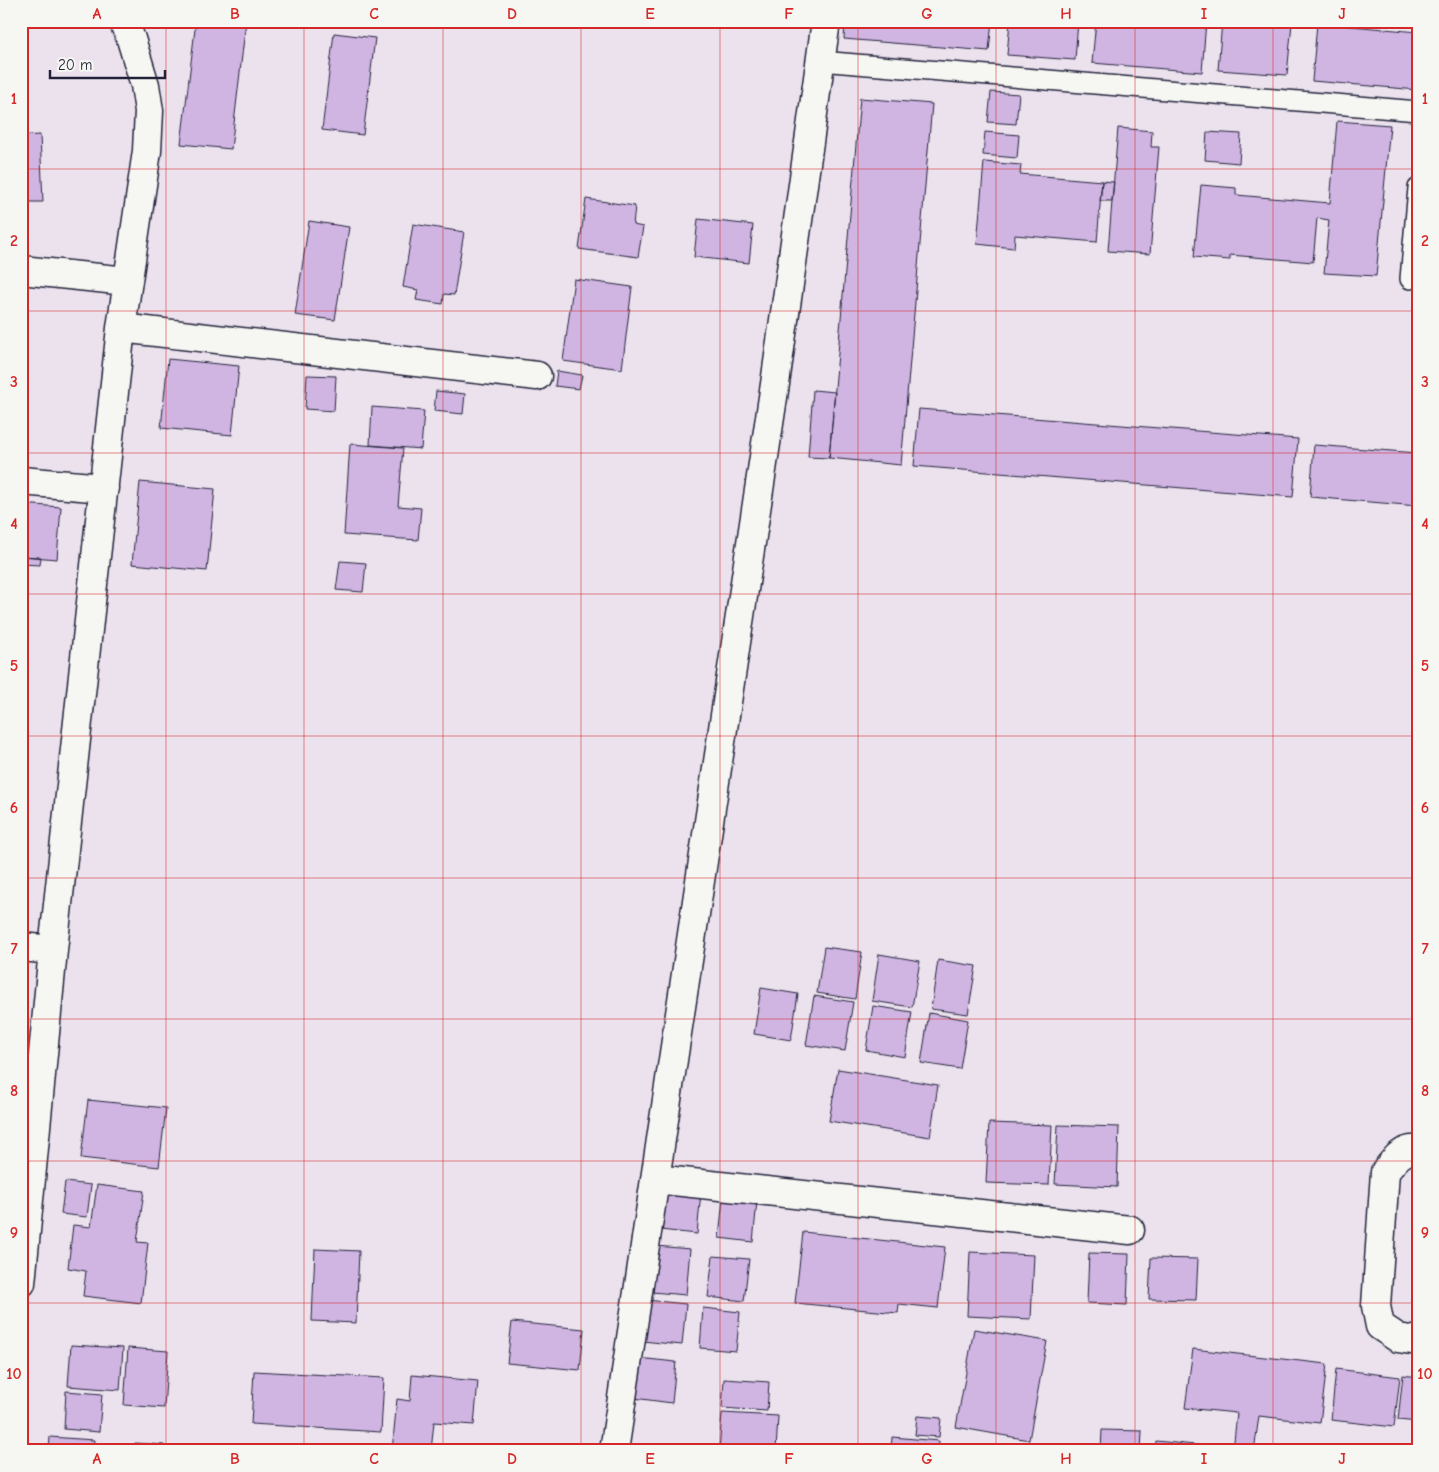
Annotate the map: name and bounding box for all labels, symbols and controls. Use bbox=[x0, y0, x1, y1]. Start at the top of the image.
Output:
text: A bbox=[93, 5, 102, 23]
text: B bbox=[230, 5, 240, 23]
text: C bbox=[369, 5, 379, 23]
text: D bbox=[507, 5, 517, 23]
text: E bbox=[645, 5, 655, 23]
text: F bbox=[784, 5, 794, 23]
text: G bbox=[921, 5, 933, 23]
text: H bbox=[1060, 5, 1072, 23]
text: I bbox=[1201, 5, 1207, 23]
text: J bbox=[1338, 5, 1346, 23]
scale bar bbox=[50, 48, 165, 80]
text: 20 m bbox=[58, 56, 92, 74]
text: 1 bbox=[11, 90, 17, 108]
text: 1 bbox=[1422, 90, 1428, 108]
text: 2 bbox=[10, 232, 18, 250]
text: 2 bbox=[1421, 232, 1429, 250]
text: 3 bbox=[10, 373, 18, 391]
text: 3 bbox=[1421, 373, 1429, 391]
text: 4 bbox=[10, 515, 18, 533]
text: 4 bbox=[1421, 515, 1429, 533]
text: 5 bbox=[10, 657, 18, 675]
text: 5 bbox=[1421, 657, 1429, 675]
text: 6 bbox=[10, 799, 18, 817]
text: 6 bbox=[1421, 799, 1429, 817]
text: 7 bbox=[10, 940, 18, 958]
text: 7 bbox=[1421, 940, 1429, 958]
text: 8 bbox=[10, 1082, 18, 1100]
text: 8 bbox=[1421, 1082, 1429, 1100]
text: 9 bbox=[10, 1224, 18, 1242]
text: 9 bbox=[1421, 1224, 1429, 1242]
text: 10 bbox=[6, 1365, 22, 1383]
text: 10 bbox=[1417, 1365, 1433, 1383]
text: A bbox=[93, 1450, 102, 1468]
text: B bbox=[230, 1450, 240, 1468]
text: C bbox=[369, 1450, 379, 1468]
text: D bbox=[507, 1450, 517, 1468]
text: E bbox=[645, 1450, 655, 1468]
text: F bbox=[784, 1450, 794, 1468]
text: G bbox=[921, 1450, 933, 1468]
text: H bbox=[1060, 1450, 1072, 1468]
text: I bbox=[1201, 1450, 1207, 1468]
text: J bbox=[1338, 1450, 1346, 1468]

